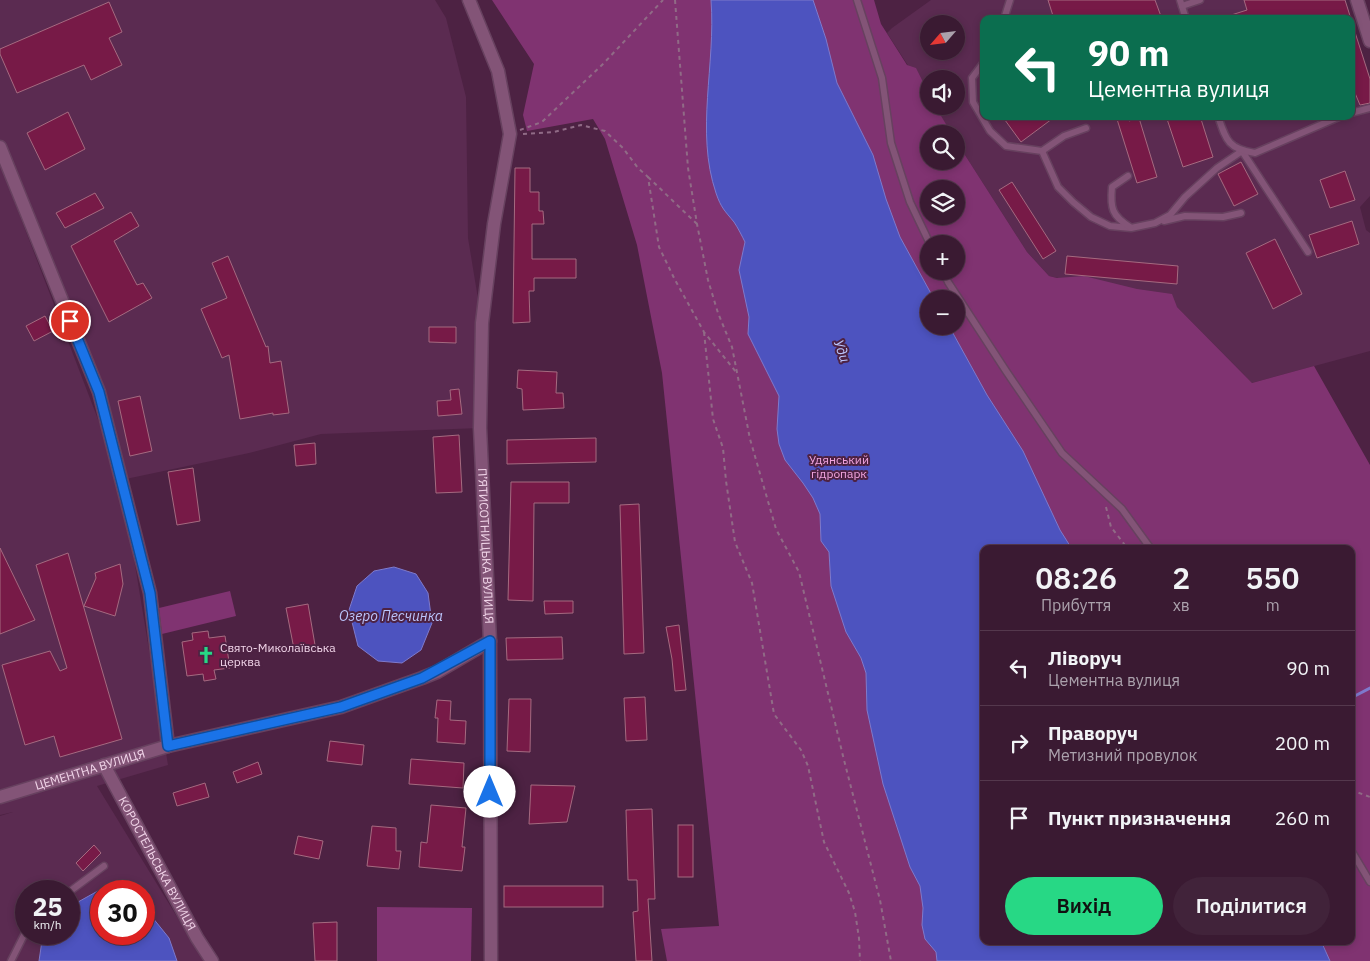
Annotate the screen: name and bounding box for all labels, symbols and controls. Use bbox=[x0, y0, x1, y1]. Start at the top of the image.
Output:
north arrow bbox=[920, 15, 965, 60]
map controls bbox=[920, 15, 965, 335]
text: 90 m bbox=[1088, 30, 1170, 76]
icon: left bbox=[1005, 35, 1070, 100]
button: sound bbox=[920, 70, 965, 115]
text: Цементна вулиця bbox=[1088, 74, 1270, 103]
button: search bbox=[920, 125, 965, 170]
button: layers bbox=[920, 180, 965, 225]
button: + bbox=[920, 235, 965, 280]
button: − bbox=[920, 290, 965, 335]
pin bbox=[49, 300, 91, 342]
icon: arrive bbox=[56, 307, 84, 335]
water label: Уди bbox=[830, 337, 854, 365]
park label: Удянський гідропарк bbox=[809, 452, 869, 481]
street label: П’ЯТИСОТНИЦЬКА ВУЛИЦЯ bbox=[475, 468, 497, 624]
text: 08:26 bbox=[1035, 558, 1117, 597]
text: 2 bbox=[1172, 558, 1190, 597]
text: 550 bbox=[1246, 558, 1300, 597]
text: Прибуття bbox=[1041, 595, 1111, 615]
text: хв bbox=[1173, 595, 1190, 615]
text: m bbox=[1266, 595, 1280, 615]
water label: Озеро Песчинка bbox=[339, 607, 443, 625]
place label: Свято-Миколаївська церква bbox=[220, 640, 336, 669]
church icon: Свято-Миколаївська церква bbox=[196, 645, 216, 665]
text: Ліворуч bbox=[1048, 646, 1122, 670]
icon: left bbox=[1005, 654, 1033, 682]
text: 90 m bbox=[1286, 656, 1330, 680]
text: Цементна вулиця bbox=[1048, 670, 1180, 690]
text: Праворуч bbox=[1048, 721, 1138, 745]
icon: right bbox=[1005, 729, 1033, 757]
text: 200 m bbox=[1275, 731, 1330, 755]
street label: ЦЕМЕНТНА ВУЛИЦЯ bbox=[33, 745, 147, 793]
text: Метизний провулок bbox=[1048, 745, 1197, 765]
position arrow bbox=[463, 765, 515, 817]
street label: КОРОСТЕЛЬСЬКА ВУЛИЦЯ bbox=[115, 794, 200, 933]
icon: arrive bbox=[1005, 804, 1033, 832]
text: Пункт призначення bbox=[1048, 806, 1231, 830]
text: 260 m bbox=[1275, 806, 1330, 830]
button: Вихід bbox=[1005, 877, 1163, 935]
button: Поділитися bbox=[1173, 877, 1330, 935]
speed limit sign: 30 bbox=[90, 880, 155, 945]
text: 25 bbox=[32, 890, 63, 923]
text: km/h bbox=[33, 917, 62, 932]

